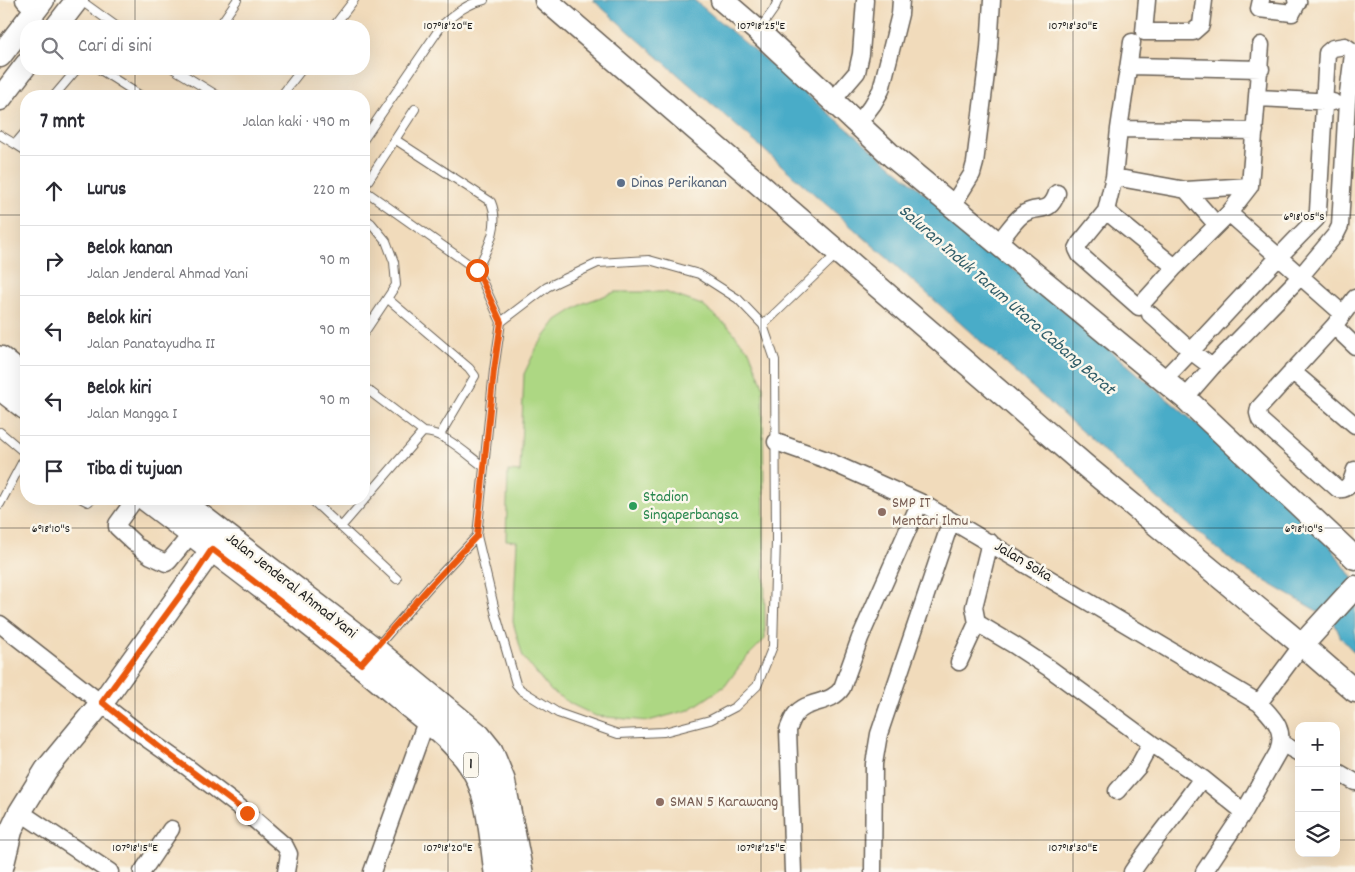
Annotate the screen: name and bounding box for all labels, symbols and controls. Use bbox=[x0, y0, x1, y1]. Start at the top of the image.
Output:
text: 107°18'20"E bbox=[424, 18, 473, 35]
text: 107°18'25"E bbox=[737, 18, 786, 35]
text: 107°18'30"E bbox=[1048, 18, 1098, 35]
search box bbox=[20, 20, 370, 75]
icon: search bbox=[38, 34, 66, 62]
text: Cari di sini bbox=[78, 34, 152, 61]
text: 7 mnt bbox=[40, 108, 85, 138]
text: Jalan kaki · 490 m bbox=[242, 111, 350, 134]
place label: Dinas Perikanan bbox=[631, 172, 727, 195]
icon: ahead bbox=[40, 177, 68, 205]
text: Lurus bbox=[87, 177, 126, 204]
marker: Dinas Perikanan bbox=[615, 177, 627, 189]
text: 220 m bbox=[313, 179, 350, 202]
water label: Saluran Induk Tarum Utara Cabang Barat bbox=[892, 200, 1122, 404]
text: 6°18'05"S bbox=[1283, 209, 1325, 226]
text: Belok kanan bbox=[87, 236, 173, 263]
icon: right bbox=[40, 247, 68, 275]
text: 90 m bbox=[319, 249, 350, 272]
route start bbox=[466, 259, 489, 282]
text: Jalan Jenderal Ahmad Yani bbox=[87, 263, 248, 286]
text: Belok kiri bbox=[87, 306, 151, 333]
icon: left bbox=[40, 317, 68, 345]
text: 90 m bbox=[319, 319, 350, 342]
text: Jalan Panatayudha II bbox=[87, 333, 215, 356]
text: Belok kiri bbox=[87, 376, 151, 403]
icon: left bbox=[40, 387, 68, 415]
text: 90 m bbox=[319, 389, 350, 412]
text: Jalan Mangga I bbox=[87, 403, 177, 426]
icon: arrive bbox=[40, 457, 68, 485]
text: Tiba di tujuan bbox=[87, 457, 182, 484]
place label: Stadion Singaperbangsa bbox=[643, 486, 739, 527]
place label: SMP IT Mentari Ilmu bbox=[892, 492, 969, 533]
marker: Stadion Singaperbangsa bbox=[627, 500, 639, 512]
marker: SMP IT Mentari Ilmu bbox=[876, 506, 888, 518]
text: 6°18'10"S bbox=[32, 521, 70, 538]
text: 6°18'10"S bbox=[1285, 521, 1323, 538]
street label: Jalan Jenderal Ahmad Yani bbox=[221, 527, 361, 645]
street label: Jalan Soka bbox=[990, 536, 1057, 589]
map controls bbox=[1295, 722, 1340, 857]
button: + bbox=[1295, 722, 1340, 767]
road number: 1 bbox=[464, 752, 478, 778]
button: − bbox=[1295, 767, 1340, 812]
place label: SMAN 5 Karawang bbox=[670, 791, 778, 814]
marker: SMAN 5 Karawang bbox=[654, 796, 666, 808]
route end bbox=[236, 802, 259, 825]
button: layers bbox=[1295, 812, 1340, 857]
text: 107°18'15"E bbox=[112, 840, 158, 857]
text: 107°18'20"E bbox=[424, 840, 473, 857]
text: 107°18'25"E bbox=[737, 840, 786, 857]
text: 107°18'30"E bbox=[1048, 840, 1098, 857]

